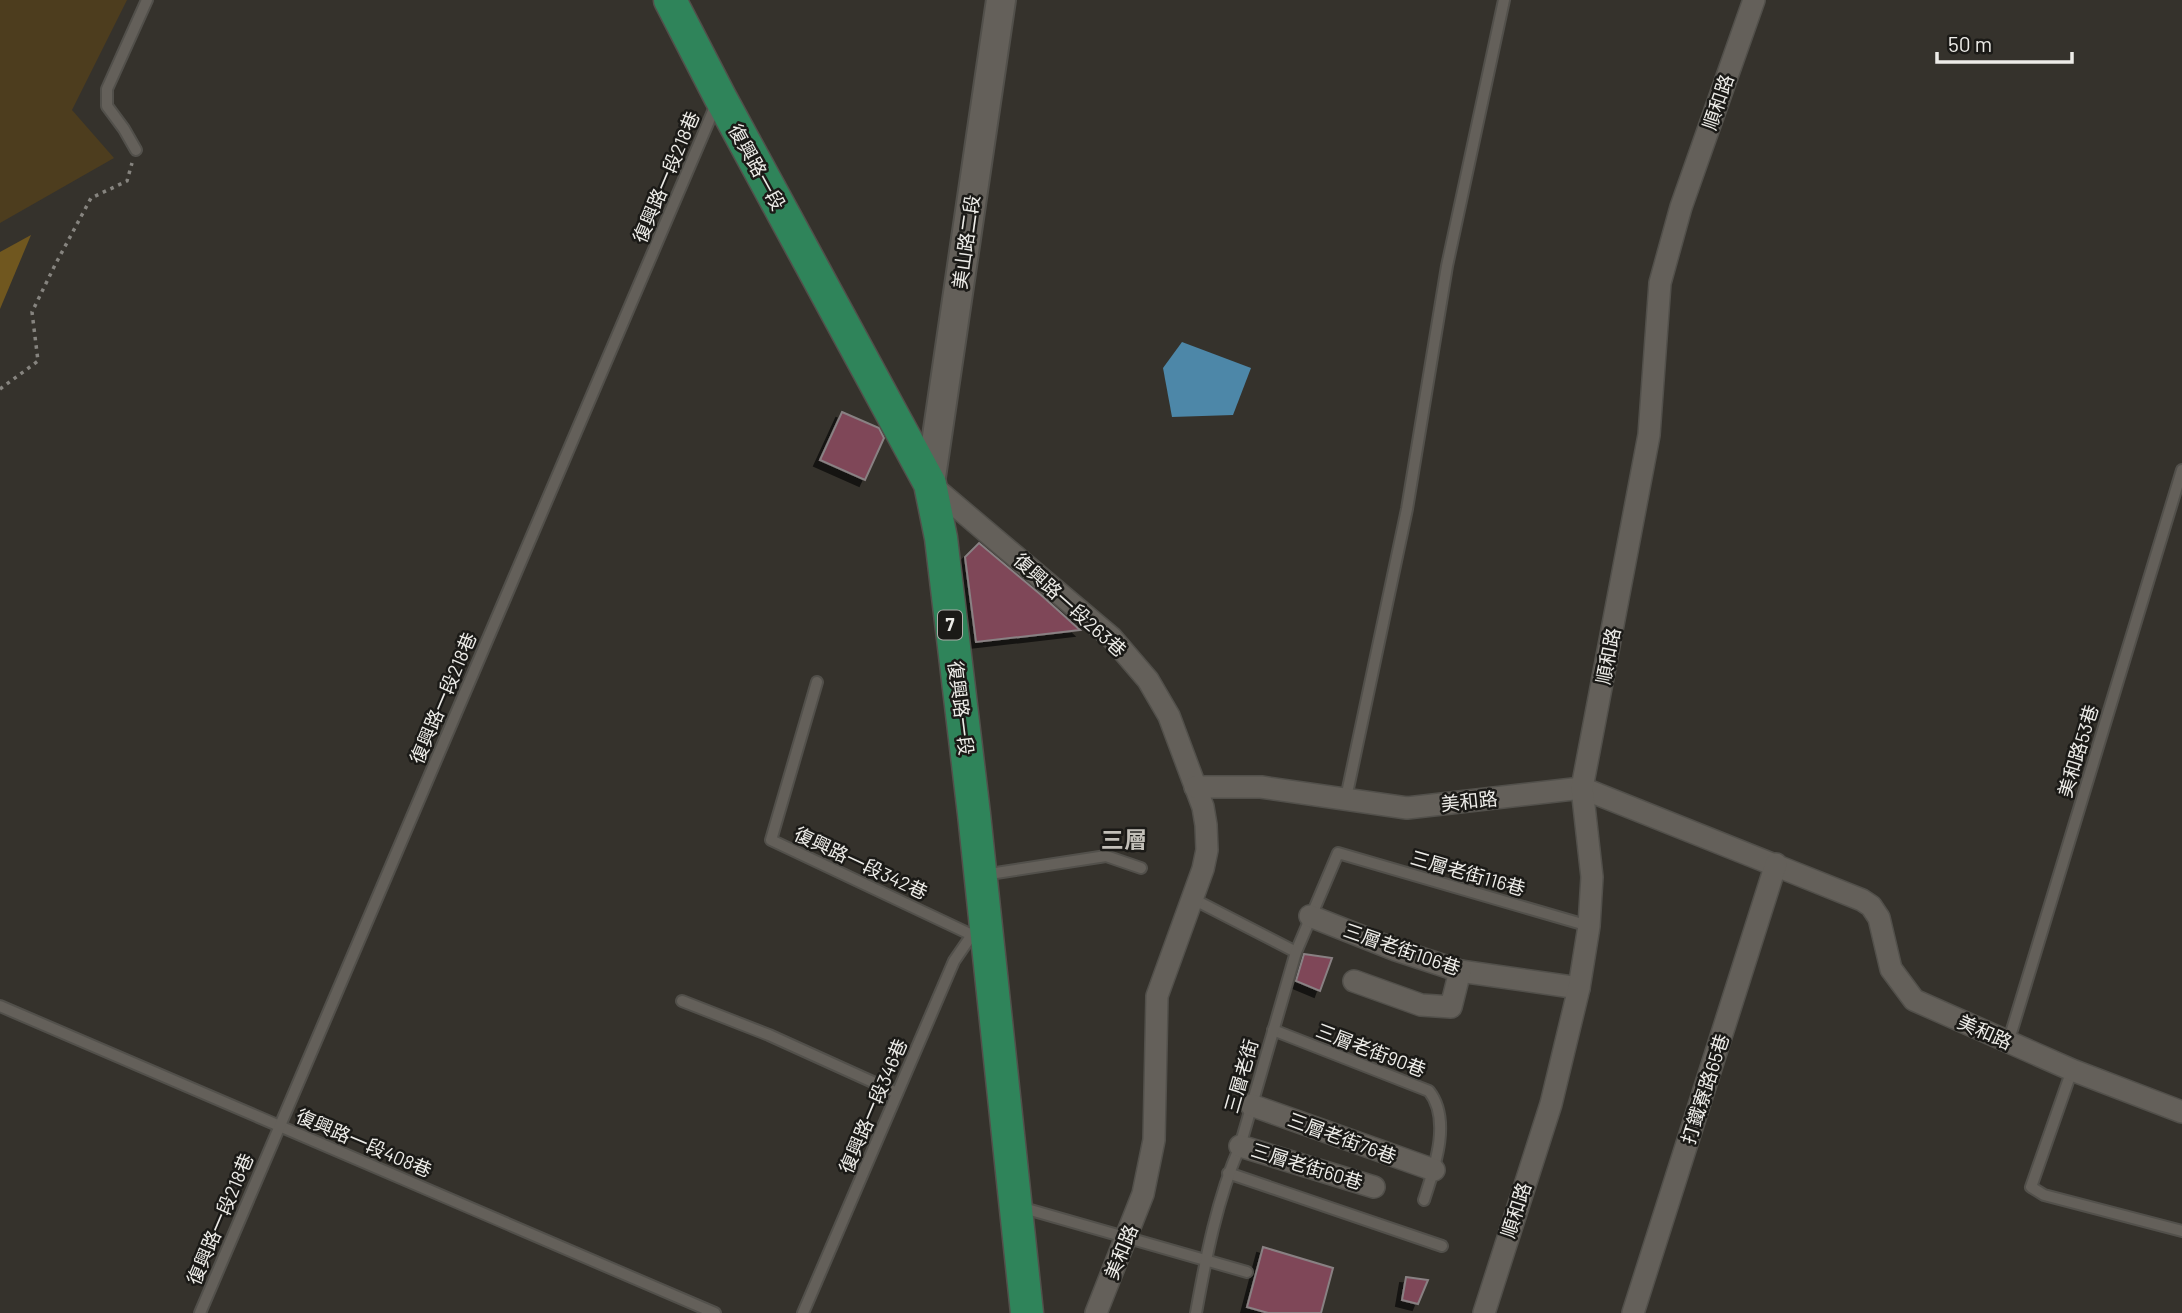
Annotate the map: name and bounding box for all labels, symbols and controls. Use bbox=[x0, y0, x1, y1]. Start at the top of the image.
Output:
scale bar bbox=[1937, 21, 2072, 65]
text: 50 m bbox=[1948, 31, 1992, 56]
street label: 順和路 bbox=[1697, 71, 1738, 133]
street label: 復興路一段218巷 bbox=[628, 108, 704, 246]
street label: 復興路一段 bbox=[724, 120, 791, 214]
street label: 美山路二段 bbox=[948, 193, 984, 291]
street label: 復興路一段263巷 bbox=[1009, 548, 1131, 661]
road number: 7 bbox=[938, 610, 962, 640]
street label: 順和路 bbox=[1591, 626, 1624, 686]
street label: 復興路一段218巷 bbox=[405, 629, 481, 767]
street label: 復興路一段 bbox=[944, 659, 979, 756]
street label: 美和路53巷 bbox=[2053, 702, 2102, 800]
street label: 美和路 bbox=[1439, 786, 1499, 815]
street label: 復興路一段342巷 bbox=[791, 822, 932, 903]
district label: 三層 bbox=[1101, 825, 1147, 853]
street label: 三層老街116巷 bbox=[1408, 845, 1528, 900]
street label: 三層老街106巷 bbox=[1341, 918, 1464, 979]
street label: 美和路 bbox=[1954, 1009, 2016, 1054]
street label: 三層老街90巷 bbox=[1313, 1018, 1429, 1081]
street label: 打鐵寮路65巷 bbox=[1676, 1031, 1733, 1147]
street label: 復興路一段346巷 bbox=[834, 1035, 911, 1177]
street label: 三層老街 bbox=[1219, 1036, 1262, 1116]
street label: 復興路一段408巷 bbox=[293, 1104, 435, 1181]
street label: 三層老街76巷 bbox=[1285, 1107, 1400, 1168]
street label: 三層老街60巷 bbox=[1249, 1138, 1366, 1193]
street label: 復興路一段218巷 bbox=[182, 1150, 258, 1288]
street label: 順和路 bbox=[1496, 1179, 1535, 1241]
street label: 美和路 bbox=[1099, 1221, 1142, 1283]

